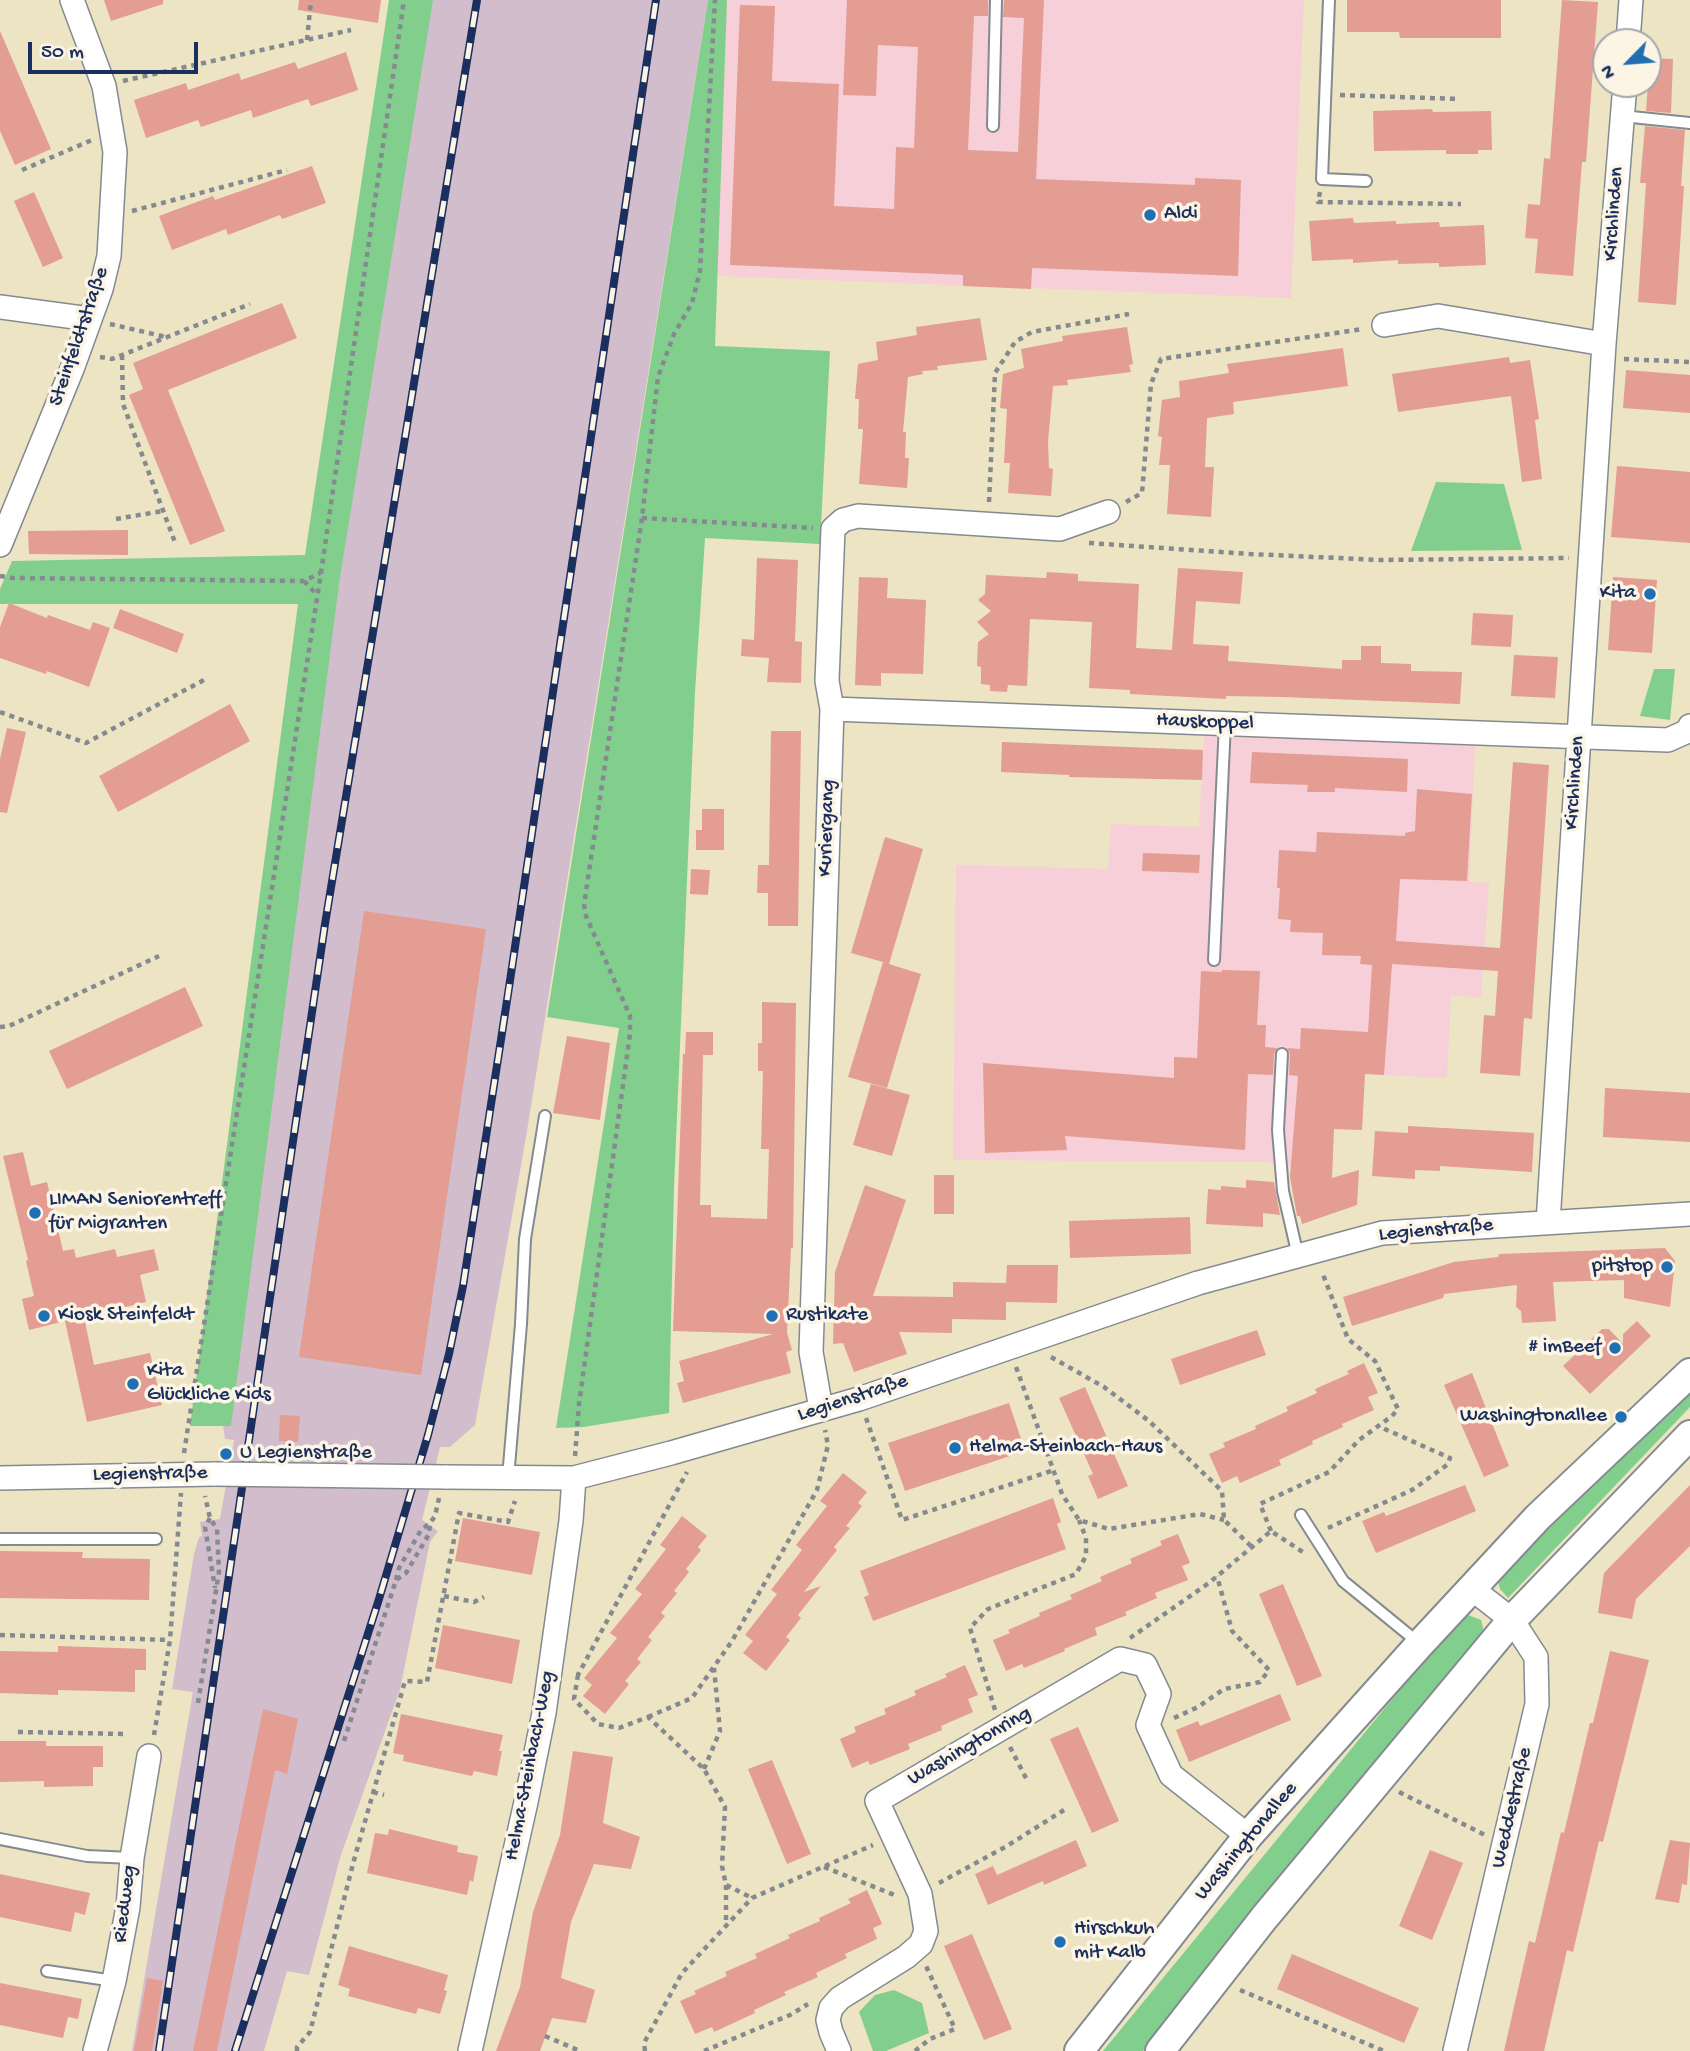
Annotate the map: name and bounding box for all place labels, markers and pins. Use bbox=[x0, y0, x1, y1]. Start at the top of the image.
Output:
place label: Aldi bbox=[1164, 202, 1198, 228]
marker: Aldi bbox=[1142, 207, 1158, 223]
place label: Kita bbox=[1600, 581, 1636, 607]
marker: Kita bbox=[1642, 586, 1658, 602]
place label: LIMAN Seniorentreff für Migranten bbox=[49, 1188, 221, 1238]
marker: LIMAN Seniorentreff für Migranten bbox=[27, 1205, 43, 1221]
place label: pitstop bbox=[1592, 1254, 1653, 1280]
marker: pitstop bbox=[1659, 1259, 1675, 1275]
place label: Kiosk Steinfeldt bbox=[58, 1303, 194, 1329]
place label: Rustikate bbox=[786, 1303, 868, 1329]
marker: Kiosk Steinfeldt bbox=[36, 1308, 52, 1324]
marker: Rustikate bbox=[764, 1308, 780, 1324]
place label: # imBeef bbox=[1528, 1335, 1601, 1361]
marker: # imBeef bbox=[1607, 1340, 1623, 1356]
place label: Kita Glückliche Kids bbox=[147, 1359, 271, 1409]
marker: Kita Glückliche Kids bbox=[125, 1376, 141, 1392]
place label: Washingtonallee bbox=[1460, 1404, 1607, 1430]
marker: Washingtonallee bbox=[1613, 1409, 1629, 1425]
place label: Helma-Steinbach-Haus bbox=[969, 1435, 1162, 1461]
marker: Helma-Steinbach-Haus bbox=[947, 1440, 963, 1456]
place label: U Legienstraße bbox=[240, 1441, 372, 1467]
marker: U Legienstraße bbox=[218, 1446, 234, 1462]
place label: Hirschkuh mit Kalb bbox=[1074, 1917, 1155, 1967]
marker: Hirschkuh mit Kalb bbox=[1052, 1934, 1068, 1950]

